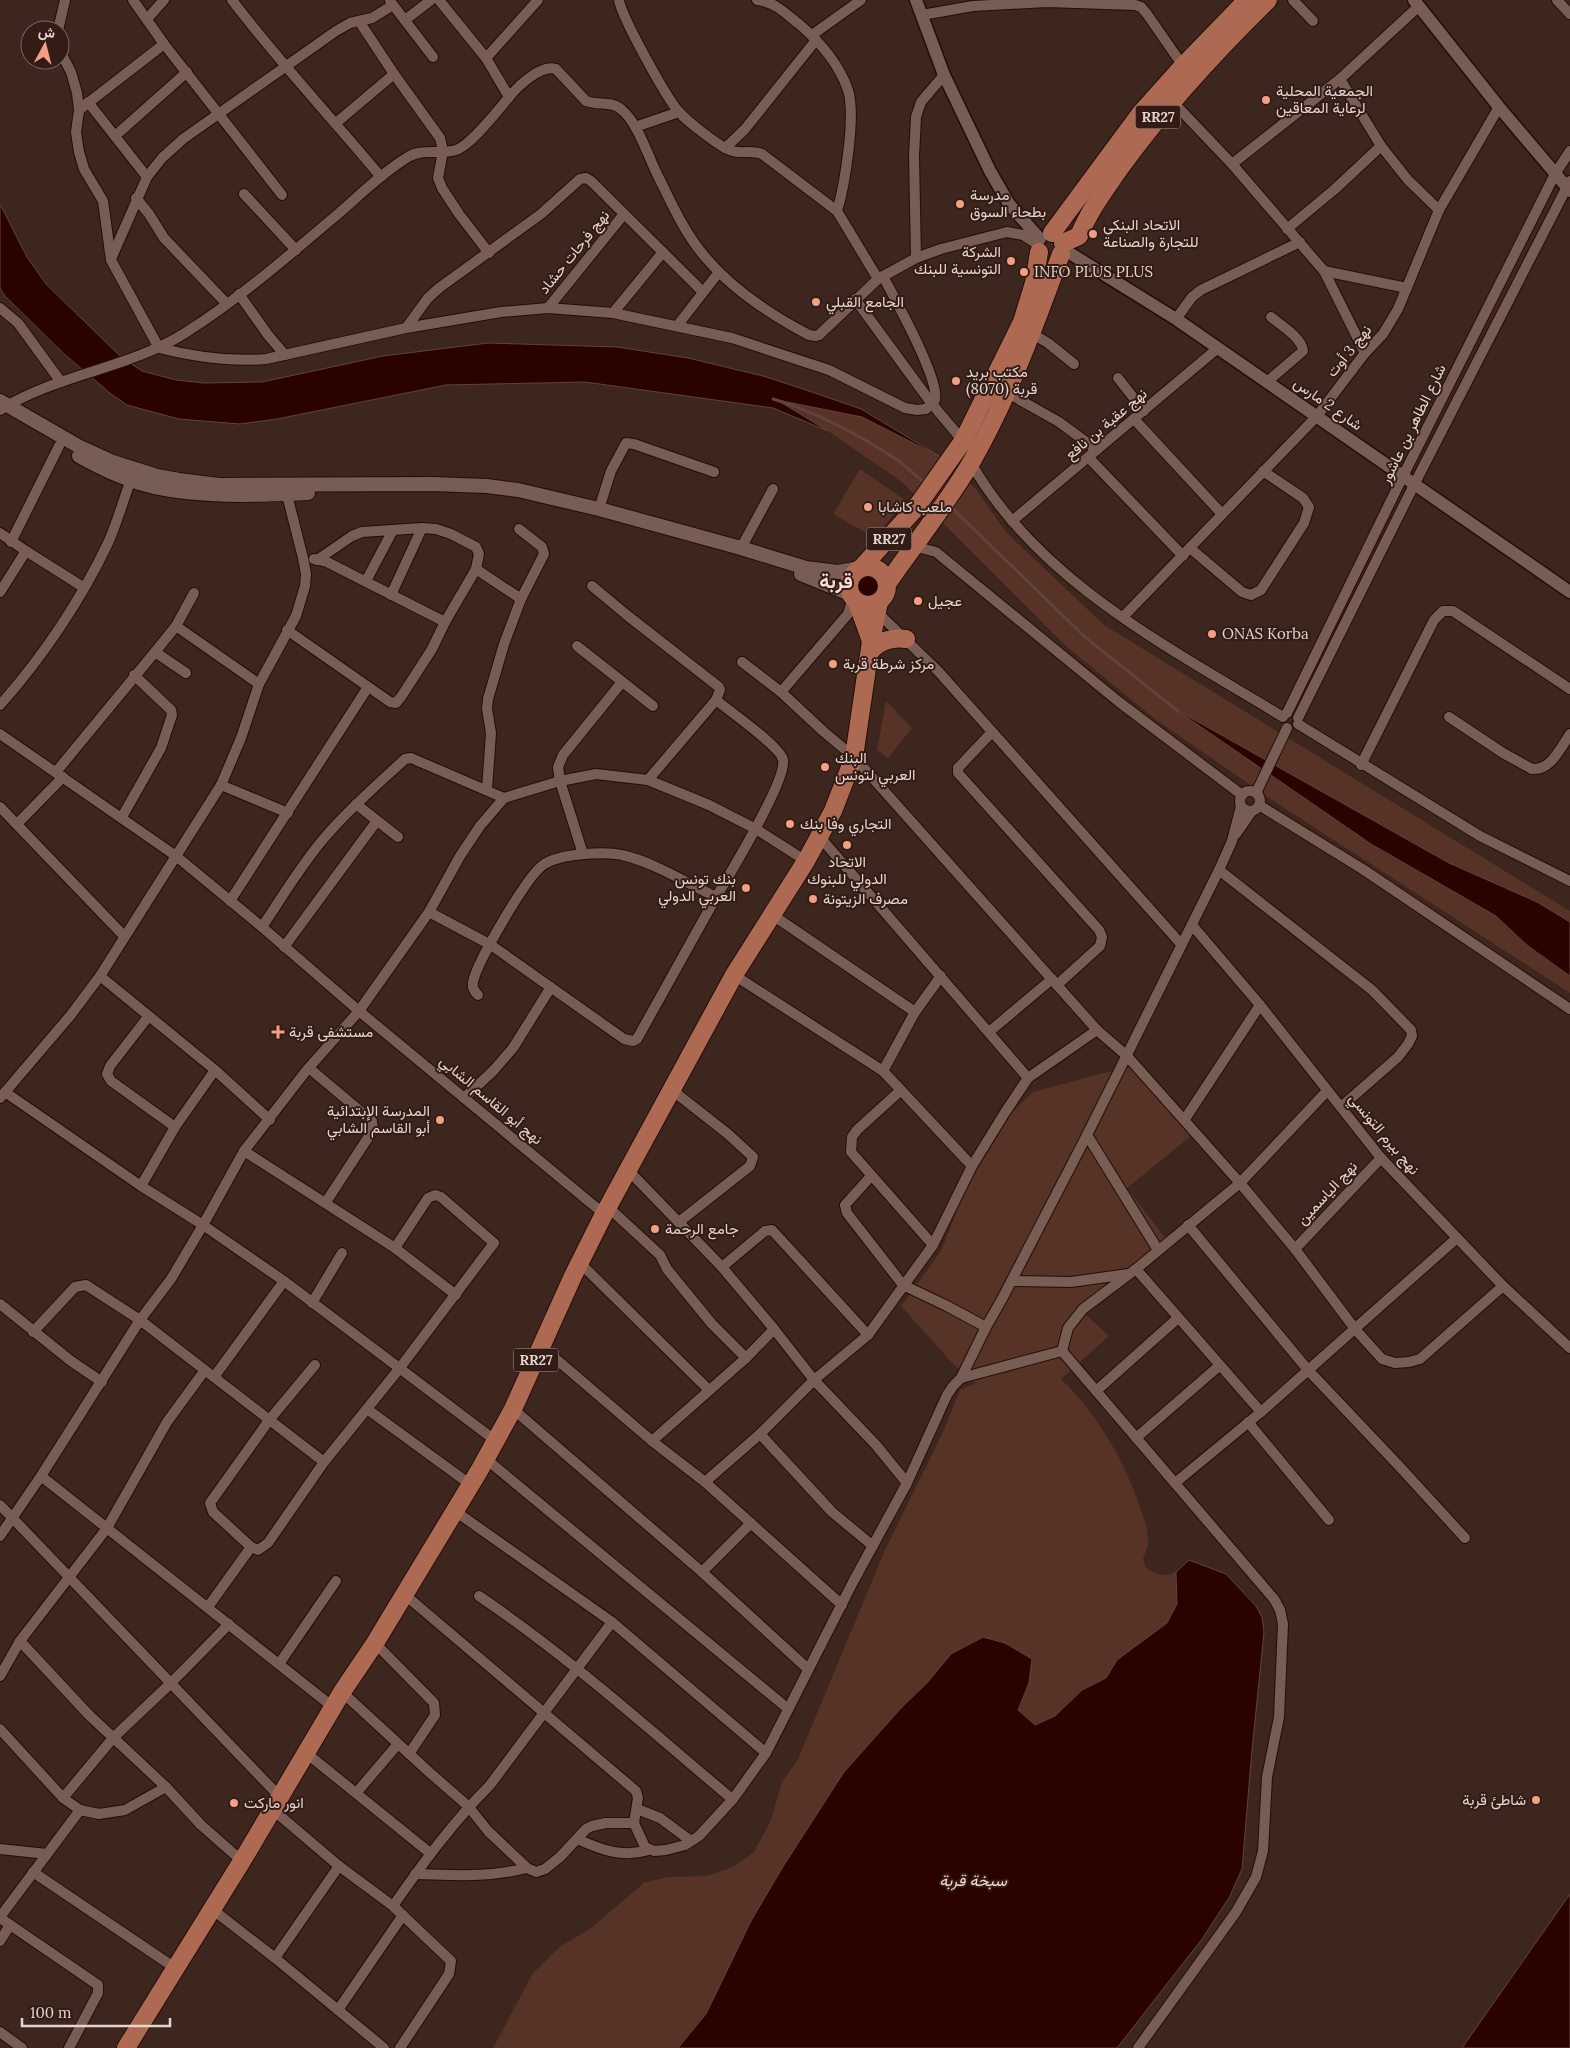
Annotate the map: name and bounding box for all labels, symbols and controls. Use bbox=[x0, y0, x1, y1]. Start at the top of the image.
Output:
north arrow bbox=[20, 20, 70, 70]
text: ش bbox=[37, 22, 56, 42]
place label: الجمعية المحلية لرعاية المعاقين bbox=[1276, 81, 1373, 118]
marker: الجمعية المحلية لرعاية المعاقين bbox=[1260, 94, 1272, 106]
road number: RR27 bbox=[1136, 105, 1180, 128]
place label: مدرسة بطحاء السوق bbox=[970, 185, 1046, 221]
marker: مدرسة بطحاء السوق bbox=[954, 198, 966, 210]
street label: نهج فرحات حشاد bbox=[534, 206, 615, 299]
place label: الاتحاد البنكي للتجارة والصناعة bbox=[1103, 215, 1198, 251]
marker: الاتحاد البنكي للتجارة والصناعة bbox=[1087, 228, 1099, 240]
place label: الشركة التونسية للبنك bbox=[914, 242, 1001, 278]
marker: الشركة التونسية للبنك bbox=[1005, 255, 1017, 267]
place label: INFO PLUS PLUS bbox=[1034, 262, 1153, 281]
marker: INFO PLUS PLUS bbox=[1018, 266, 1030, 278]
place label: الجامع القبلي bbox=[826, 292, 904, 315]
marker: الجامع القبلي bbox=[810, 296, 822, 308]
street label: نهج 3 أوت bbox=[1322, 321, 1377, 382]
street label: شارع الطاهر بن عاشور bbox=[1375, 361, 1452, 488]
place label: مكتب بريد قربة (8070) bbox=[966, 362, 1037, 399]
street label: شارع 2 مارس bbox=[1289, 373, 1367, 436]
marker: مكتب بريد قربة (8070) bbox=[950, 375, 962, 387]
street label: نهج عقبة بن نافع bbox=[1061, 384, 1152, 465]
place label: ملعب كاشابا bbox=[878, 497, 952, 516]
marker: ملعب كاشابا bbox=[862, 501, 874, 513]
road number: RR27 bbox=[866, 528, 912, 550]
district label: قربة bbox=[819, 568, 853, 594]
place label: عجيل bbox=[928, 591, 962, 610]
marker: عجيل bbox=[912, 595, 924, 607]
place label: ONAS Korba bbox=[1222, 624, 1309, 643]
marker: ONAS Korba bbox=[1206, 628, 1218, 640]
place label: مركز شرطة قربة bbox=[843, 654, 934, 673]
marker: مركز شرطة قربة bbox=[827, 658, 839, 670]
place label: البنك العربي لتونس bbox=[835, 748, 916, 788]
marker: البنك العربي لتونس bbox=[819, 761, 831, 773]
place label: التجاري وفا بنك bbox=[800, 814, 892, 837]
marker: التجاري وفا بنك bbox=[784, 818, 796, 830]
marker: الاتحاد الدولي للبنوك bbox=[841, 839, 853, 851]
place label: الاتحاد الدولي للبنوك bbox=[807, 852, 887, 892]
place label: بنك تونس العربي الدولي bbox=[658, 869, 736, 909]
marker: بنك تونس العربي الدولي bbox=[740, 882, 752, 894]
place label: مصرف الزيتونة bbox=[823, 889, 908, 908]
marker: مصرف الزيتونة bbox=[807, 893, 819, 905]
place label: مستشفى قربة bbox=[289, 1022, 373, 1042]
marker: مستشفى قربة bbox=[271, 1025, 285, 1039]
street label: نهج أبو القاسم الشابي bbox=[433, 1051, 547, 1151]
street label: نهج بيرم التونسي bbox=[1342, 1089, 1424, 1181]
place label: المدرسة الإبتدائية أبو القاسم الشابي bbox=[327, 1101, 431, 1141]
marker: المدرسة الإبتدائية أبو القاسم الشابي bbox=[434, 1114, 446, 1126]
street label: نهج الياسمين bbox=[1292, 1157, 1362, 1230]
place label: جامع الرحمة bbox=[665, 1219, 739, 1240]
marker: جامع الرحمة bbox=[649, 1223, 661, 1235]
road number: RR27 bbox=[514, 1348, 558, 1372]
place label: شاطئ قربة bbox=[1462, 1790, 1526, 1810]
place label: انور ماركت bbox=[244, 1793, 304, 1812]
marker: شاطئ قربة bbox=[1530, 1794, 1542, 1806]
marker: انور ماركت bbox=[228, 1797, 240, 1809]
water label: سبخة قربة bbox=[939, 1870, 1007, 1891]
scale bar bbox=[22, 1996, 170, 2028]
text: 100 m bbox=[30, 2003, 71, 2022]

